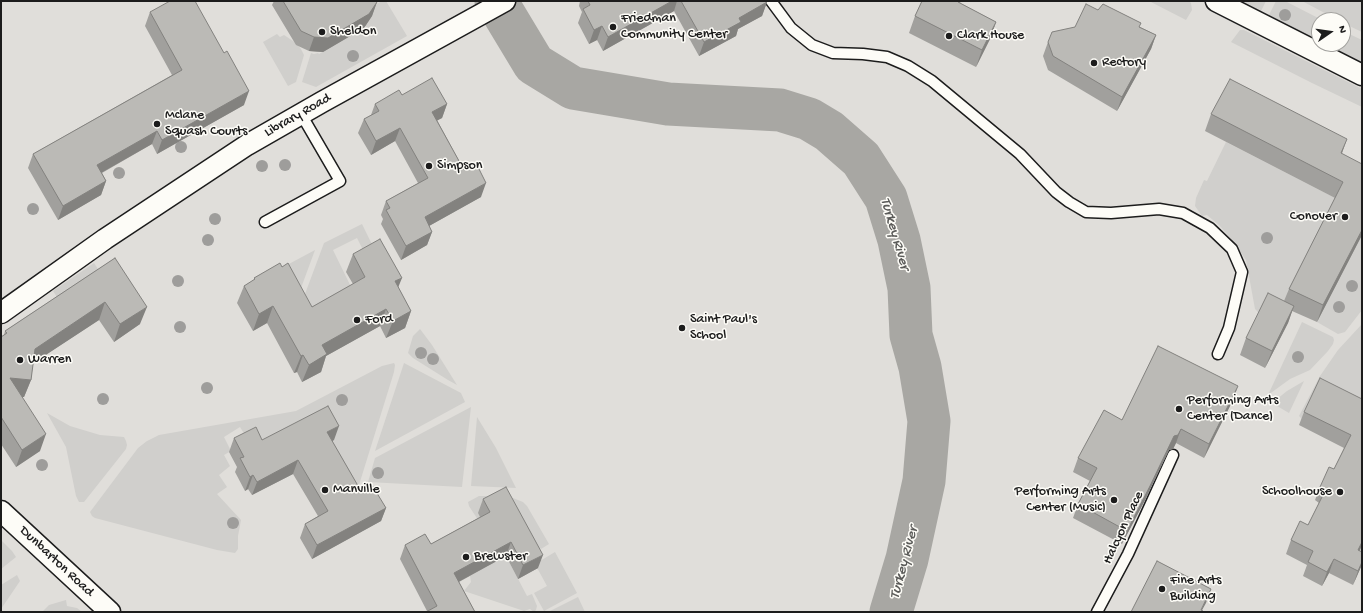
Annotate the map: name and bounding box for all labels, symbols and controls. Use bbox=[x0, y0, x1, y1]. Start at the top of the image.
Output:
place label: Friedman Community Center bbox=[621, 11, 727, 44]
north arrow bbox=[1311, 12, 1351, 52]
marker: Friedman Community Center bbox=[608, 22, 618, 32]
place label: Sheldon bbox=[330, 24, 376, 40]
text: N bbox=[1335, 25, 1348, 34]
marker: Sheldon bbox=[317, 27, 327, 37]
place label: Clark House bbox=[957, 28, 1024, 44]
marker: Clark House bbox=[944, 31, 954, 41]
place label: Rectory bbox=[1102, 55, 1146, 71]
marker: Rectory bbox=[1089, 58, 1099, 68]
street label: Library Road bbox=[262, 90, 334, 142]
place label: Mclane Squash Courts bbox=[165, 108, 247, 140]
marker: Mclane Squash Courts bbox=[152, 119, 162, 129]
place label: Simpson bbox=[437, 158, 482, 174]
marker: Simpson bbox=[424, 161, 434, 171]
water label: Turkey River bbox=[875, 196, 913, 272]
place label: Conover bbox=[1290, 209, 1337, 225]
marker: Conover bbox=[1340, 212, 1350, 222]
place label: Ford bbox=[365, 312, 393, 328]
place label: Saint Paul's School bbox=[690, 312, 757, 344]
marker: Ford bbox=[352, 315, 362, 325]
marker: Saint Paul's School bbox=[677, 323, 687, 333]
place label: Warren bbox=[28, 352, 71, 368]
marker: Warren bbox=[15, 355, 25, 365]
place label: Performing Arts Center (Dance) bbox=[1187, 393, 1278, 426]
marker: Performing Arts Center (Dance) bbox=[1174, 404, 1184, 414]
place label: Manville bbox=[333, 482, 380, 498]
place label: Performing Arts Center (Music) bbox=[1015, 484, 1106, 516]
place label: Schoolhouse bbox=[1262, 484, 1332, 500]
marker: Manville bbox=[320, 485, 330, 495]
marker: Schoolhouse bbox=[1335, 487, 1345, 497]
street label: Halcyon Place bbox=[1100, 489, 1148, 567]
marker: Performing Arts Center (Music) bbox=[1109, 495, 1119, 505]
street label: Dunbarton Road bbox=[15, 523, 97, 601]
water label: Turkey River bbox=[887, 525, 923, 601]
place label: Brewster bbox=[474, 549, 527, 565]
marker: Brewster bbox=[461, 552, 471, 562]
place label: Fine Arts Building bbox=[1170, 573, 1221, 606]
marker: Fine Arts Building bbox=[1157, 584, 1167, 594]

